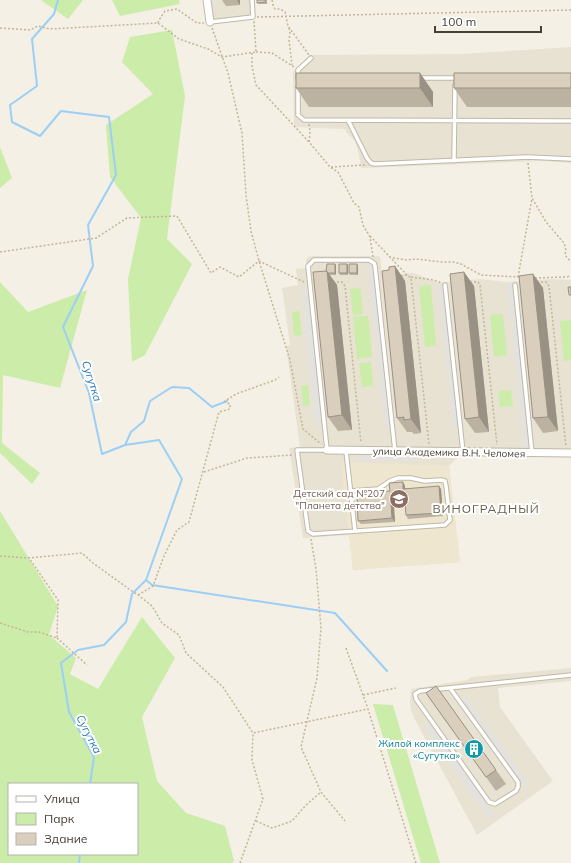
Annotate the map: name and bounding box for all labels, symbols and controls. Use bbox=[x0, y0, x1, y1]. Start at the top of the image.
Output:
scale bar bbox=[435, 8, 541, 34]
text: 100 m bbox=[441, 14, 476, 29]
water label: Сугутка bbox=[79, 359, 105, 403]
street label: улица Академика В.Н. Челомея bbox=[373, 445, 525, 460]
place label: Детский сад №207 "Планета детства" bbox=[293, 487, 385, 512]
school or university icon: Детский сад №207 "Планета детства" bbox=[388, 488, 410, 510]
district label: ВИНОГРАДНЫЙ bbox=[432, 501, 540, 516]
water label: Сугутка bbox=[73, 712, 105, 756]
place label: Жилой комплекс «Сугутка» bbox=[378, 737, 461, 762]
building icon: Жилой комплекс «Сугутка» bbox=[463, 738, 485, 760]
legend bbox=[8, 783, 138, 855]
text: Улица bbox=[43, 791, 80, 806]
text: Парк bbox=[44, 811, 75, 826]
text: Здание bbox=[44, 831, 88, 846]

